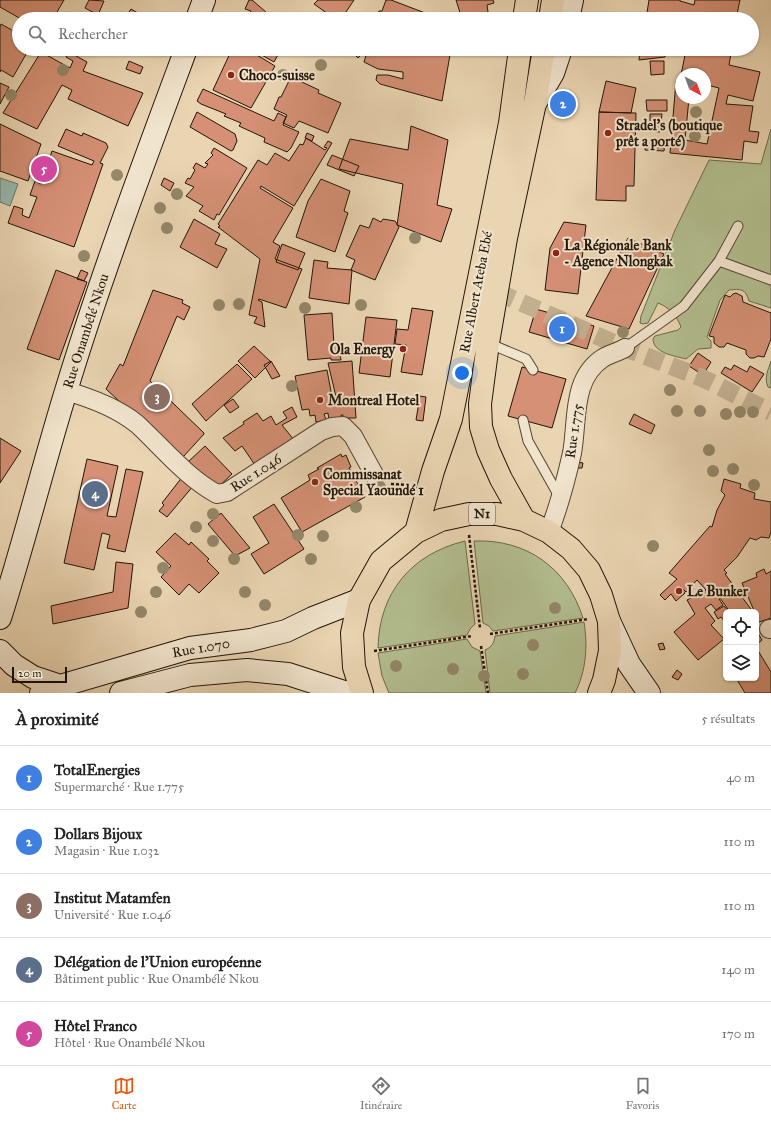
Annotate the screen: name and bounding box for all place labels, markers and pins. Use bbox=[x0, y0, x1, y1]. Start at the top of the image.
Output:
place label: Choco-suisse bbox=[239, 67, 315, 84]
marker: Choco-suisse bbox=[226, 70, 236, 80]
pin: 2 bbox=[550, 89, 576, 119]
place label: Stradel's (boutique prêt a porté) bbox=[615, 117, 723, 151]
marker: Stradel's (boutique prêt a porté) bbox=[603, 128, 613, 138]
pin: 5 bbox=[31, 154, 57, 184]
place label: La Régionale Bank - Agence Nlongkak bbox=[564, 237, 673, 271]
marker: La Régionale Bank - Agence Nlongkak bbox=[551, 248, 561, 258]
pin: 1 bbox=[549, 314, 575, 344]
place label: Ola Energy bbox=[330, 341, 396, 359]
marker: Ola Energy bbox=[398, 344, 408, 354]
pin: 3 bbox=[144, 382, 170, 412]
place label: Montreal Hotel bbox=[328, 392, 420, 409]
marker: Montreal Hotel bbox=[315, 395, 325, 405]
place label: Commissanat Special Yaoundé 1 bbox=[323, 466, 424, 500]
marker: Commissanat Special Yaoundé 1 bbox=[310, 477, 320, 487]
pin: 4 bbox=[82, 479, 108, 509]
place label: Le Bunker bbox=[687, 583, 749, 600]
marker: Le Bunker bbox=[674, 586, 684, 596]

